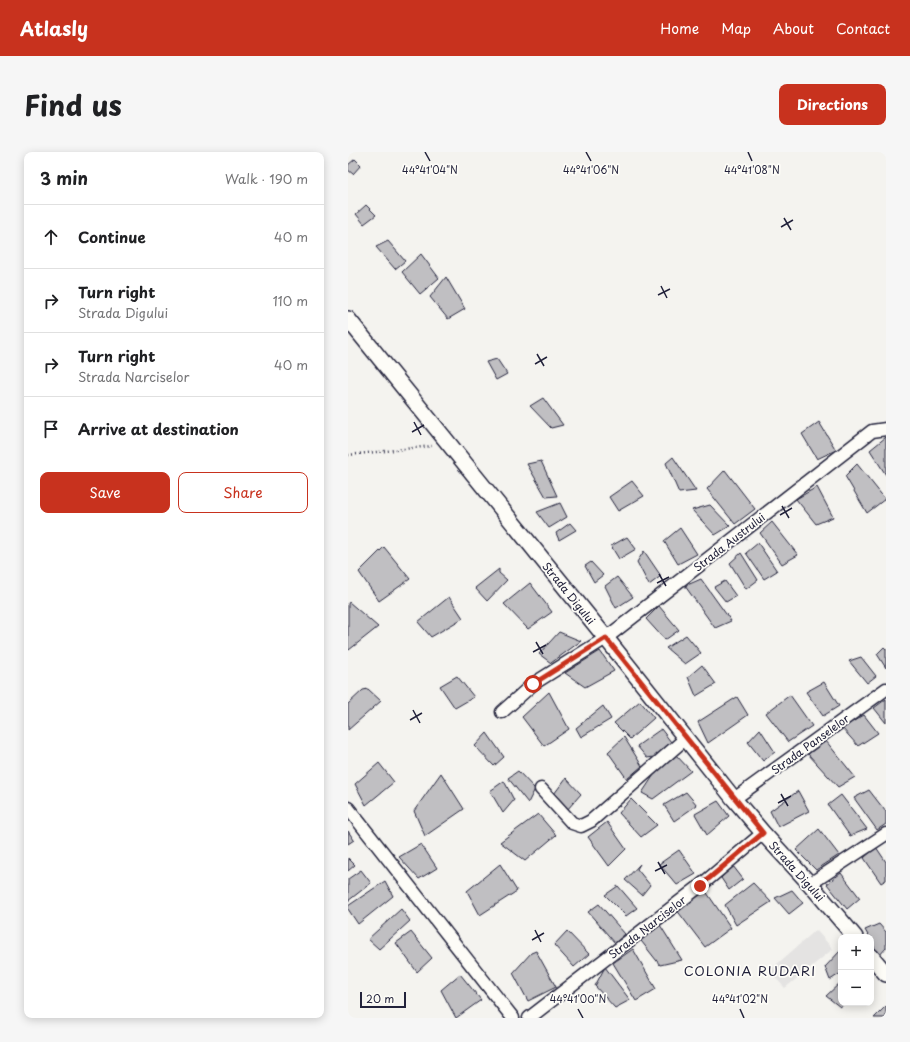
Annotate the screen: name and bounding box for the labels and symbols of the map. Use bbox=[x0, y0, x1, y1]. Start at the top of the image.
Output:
text: 44°41'04"N bbox=[402, 162, 458, 177]
text: 44°41'06"N bbox=[563, 162, 619, 177]
text: 44°41'08"N bbox=[724, 162, 780, 177]
street label: Strada Austrului bbox=[690, 509, 768, 575]
street label: Strada Digului bbox=[538, 558, 600, 628]
route start bbox=[524, 675, 542, 693]
street label: Strada Panselelor bbox=[767, 709, 853, 778]
street label: Strada Digului bbox=[765, 837, 829, 905]
route end bbox=[691, 877, 709, 895]
street label: Strada Narciselor bbox=[605, 891, 690, 963]
district label: COLONIA RUDARI bbox=[684, 961, 816, 980]
scale bar bbox=[360, 990, 406, 1009]
text: 44°41'00"N bbox=[550, 991, 606, 1006]
text: 44°41'02"N bbox=[712, 991, 768, 1006]

